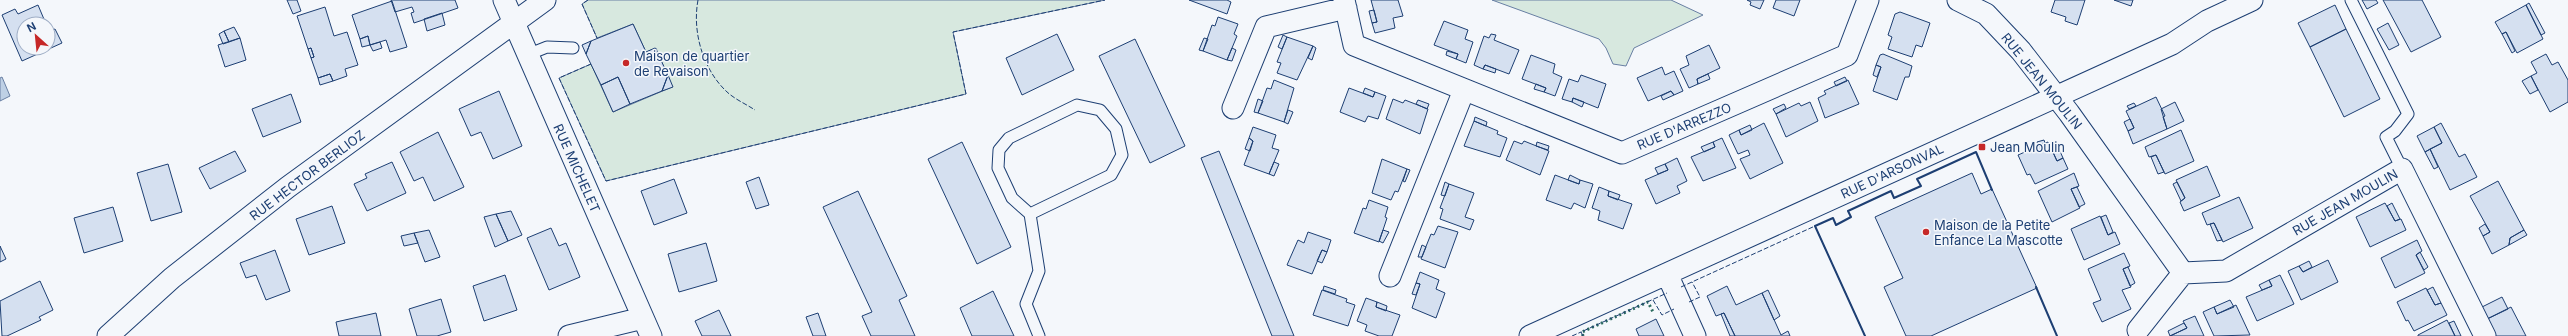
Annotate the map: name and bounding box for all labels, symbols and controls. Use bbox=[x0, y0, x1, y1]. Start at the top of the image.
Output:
north arrow bbox=[16, 16, 56, 56]
text: N bbox=[25, 19, 38, 35]
street label: RUE JEAN MOULIN bbox=[1998, 30, 2086, 132]
place label: Maison de quartier de Revaison bbox=[634, 48, 749, 79]
marker: Maison de quartier de Revaison bbox=[621, 58, 631, 68]
street label: RUE D'ARREZZO bbox=[1634, 99, 1734, 153]
street label: RUE MICHELET bbox=[550, 121, 604, 215]
street label: RUE HECTOR BERLIOZ bbox=[246, 126, 368, 224]
place label: Jean Moulin bbox=[1990, 139, 2065, 155]
street label: RUE D'ARSONVAL bbox=[1838, 140, 1946, 202]
marker: Jean Moulin bbox=[1977, 142, 1987, 152]
street label: RUE JEAN MOULIN bbox=[2289, 165, 2401, 239]
place label: Maison de la Petite Enfance La Mascotte bbox=[1934, 217, 2063, 248]
marker: Maison de la Petite Enfance La Mascotte bbox=[1921, 227, 1931, 237]

